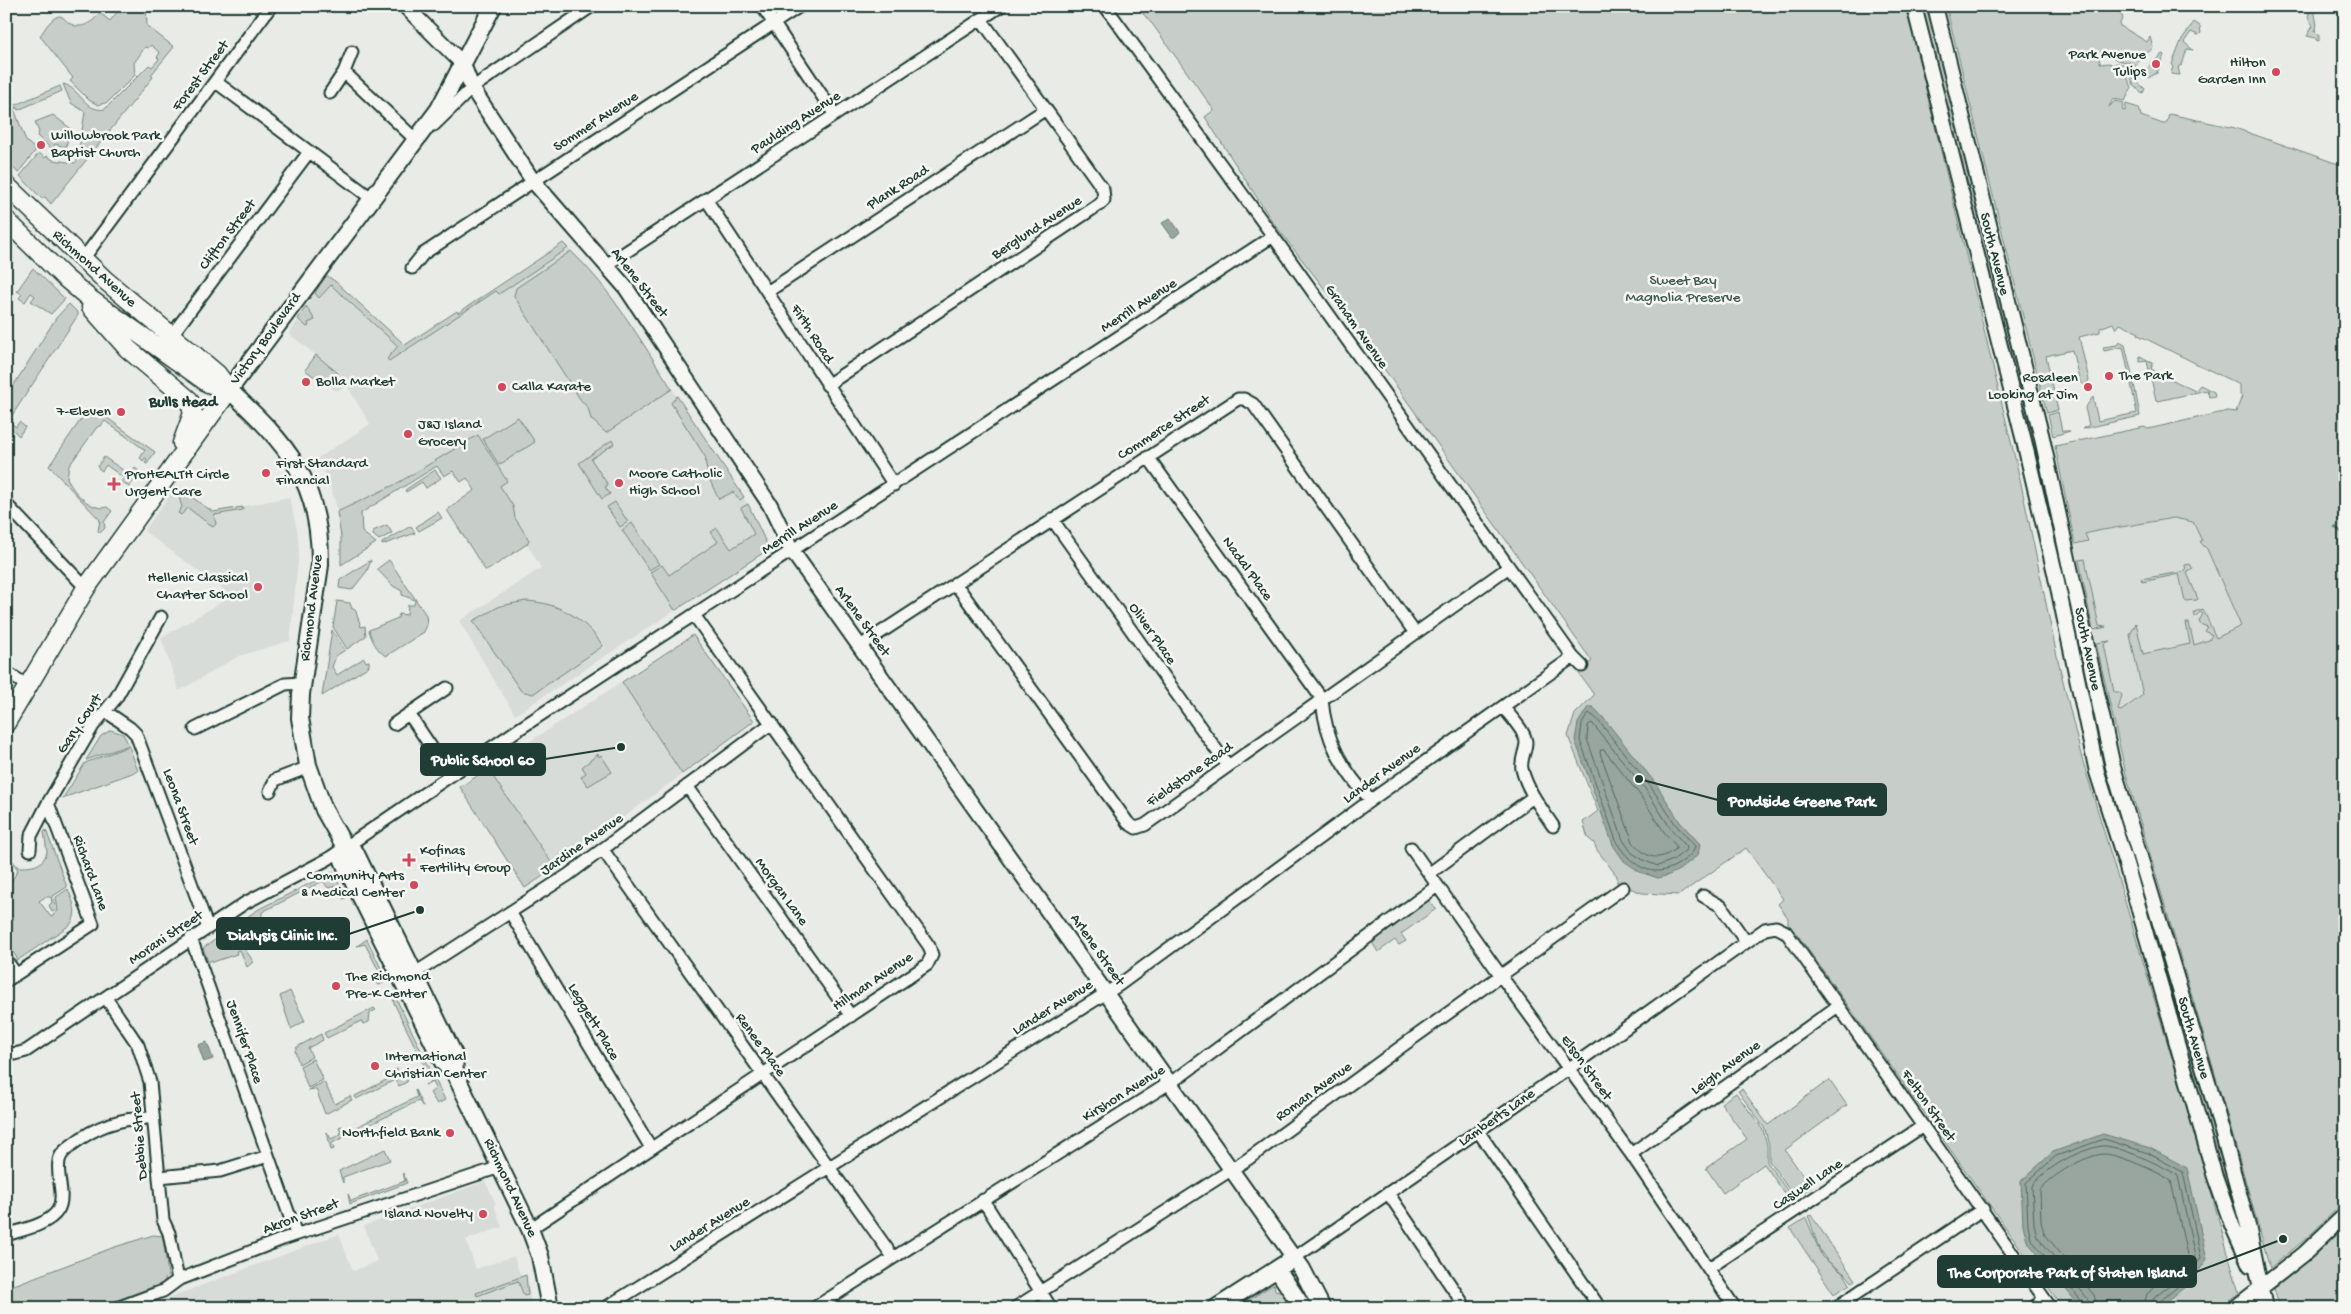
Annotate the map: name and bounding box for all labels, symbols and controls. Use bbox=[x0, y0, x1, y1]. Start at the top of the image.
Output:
street label: Forest Street bbox=[168, 36, 235, 116]
place label: Park Avenue Tulips bbox=[2068, 46, 2146, 81]
place label: Hilton Garden Inn bbox=[2198, 54, 2266, 89]
marker: Park Avenue Tulips bbox=[2150, 58, 2162, 70]
marker: Hilton Garden Inn bbox=[2270, 66, 2282, 78]
street label: Paulding Avenue bbox=[747, 87, 844, 159]
street label: Sommer Avenue bbox=[550, 88, 642, 156]
place label: Willowbrook Park Baptist Church bbox=[50, 127, 162, 162]
marker: Willowbrook Park Baptist Church bbox=[35, 139, 47, 151]
street label: Plank Road bbox=[863, 161, 933, 215]
street label: Berglund Avenue bbox=[988, 192, 1086, 264]
street label: Clifton Street bbox=[196, 195, 262, 274]
street label: South Avenue bbox=[1975, 211, 2013, 297]
street label: Richmond Avenue bbox=[48, 226, 140, 312]
street label: Arlene Street bbox=[606, 245, 673, 323]
park label: Sweet Bay Magnolia Preserve bbox=[1626, 272, 1741, 307]
street label: Merrill Avenue bbox=[1097, 275, 1181, 337]
street label: Graham Avenue bbox=[1320, 281, 1392, 373]
street label: Victory Boulevard bbox=[226, 288, 306, 389]
street label: Firth Road bbox=[786, 300, 838, 368]
place label: The Park bbox=[2118, 367, 2174, 385]
place label: Rosaleen Looking at Jim bbox=[1988, 369, 2078, 404]
marker: The Park bbox=[2103, 370, 2115, 382]
place label: Bolla Market bbox=[315, 373, 396, 391]
marker: Bolla Market bbox=[300, 376, 312, 388]
place label: Calla Karate bbox=[512, 378, 591, 396]
marker: Calla Karate bbox=[496, 381, 508, 393]
marker: Rosaleen Looking at Jim bbox=[2082, 381, 2094, 393]
street label: Commerce Street bbox=[1114, 390, 1215, 465]
district label: Bulls Head bbox=[148, 394, 219, 413]
place label: 7-Eleven bbox=[56, 403, 111, 421]
marker: 7-Eleven bbox=[115, 406, 127, 418]
place label: J&J Island Grocery bbox=[418, 416, 482, 451]
marker: J&J Island Grocery bbox=[402, 428, 414, 440]
place label: First Standard Financial bbox=[275, 455, 368, 490]
place label: Moore Catholic High School bbox=[629, 465, 723, 500]
place label: ProHEALTH Circle Urgent Care bbox=[124, 466, 230, 501]
marker: First Standard Financial bbox=[260, 467, 272, 479]
marker: ProHEALTH Circle Urgent Care bbox=[107, 477, 121, 491]
marker: Moore Catholic High School bbox=[613, 477, 625, 489]
street label: Merrill Avenue bbox=[758, 497, 842, 559]
street label: Nadal Place bbox=[1218, 533, 1276, 605]
street label: Richmond Avenue bbox=[297, 553, 328, 662]
place label: Hellenic Classical Charter School bbox=[148, 569, 248, 604]
marker: Hellenic Classical Charter School bbox=[252, 581, 264, 593]
street label: Arlene Street bbox=[830, 582, 895, 662]
street label: Oliver Place bbox=[1124, 600, 1180, 669]
street label: South Avenue bbox=[2069, 606, 2105, 693]
street label: Gary Court bbox=[53, 689, 108, 757]
street label: Fieldstone Road bbox=[1142, 738, 1238, 812]
street label: Lander Avenue bbox=[1340, 740, 1424, 808]
callout: Public School 60 bbox=[421, 744, 545, 775]
text: Public School 60 bbox=[430, 753, 535, 772]
street label: Leona Street bbox=[158, 766, 203, 849]
callout: Pondside Greene Park bbox=[1718, 784, 1886, 815]
text: Pondside Greene Park bbox=[1727, 794, 1878, 813]
street label: Jardine Avenue bbox=[537, 810, 627, 880]
street label: Richard Lane bbox=[68, 833, 112, 913]
place label: Kofinas Fertility Group bbox=[419, 842, 511, 877]
marker: Kofinas Fertility Group bbox=[402, 853, 416, 867]
street label: Morgan Lane bbox=[750, 854, 812, 930]
place label: Community Arts & Medical Center bbox=[301, 867, 406, 902]
marker: Community Arts & Medical Center bbox=[408, 879, 420, 891]
street label: Morani Street bbox=[125, 906, 208, 969]
street label: Arlene Street bbox=[1066, 911, 1129, 991]
callout: Dialysis Clinic Inc. bbox=[217, 918, 349, 949]
text: Dialysis Clinic Inc. bbox=[225, 928, 339, 947]
street label: Hillman Avenue bbox=[829, 948, 917, 1016]
place label: The Richmond Pre-K Center bbox=[345, 968, 431, 1003]
street label: Lander Avenue bbox=[1009, 976, 1097, 1040]
marker: The Richmond Pre-K Center bbox=[330, 980, 342, 992]
street label: Leggett Place bbox=[563, 980, 623, 1064]
street label: South Avenue bbox=[2173, 995, 2213, 1081]
street label: Jennifer Place bbox=[221, 998, 267, 1086]
street label: Renee Place bbox=[731, 1010, 789, 1081]
street label: Elson Street bbox=[1556, 1032, 1617, 1106]
street label: Leigh Avenue bbox=[1688, 1037, 1765, 1099]
place label: International Christian Center bbox=[385, 1048, 488, 1083]
street label: Roman Avenue bbox=[1272, 1058, 1356, 1126]
marker: International Christian Center bbox=[369, 1060, 381, 1072]
street label: Kirshon Avenue bbox=[1079, 1061, 1169, 1127]
street label: Felton Street bbox=[1896, 1066, 1960, 1147]
street label: Lamberts Lane bbox=[1455, 1085, 1539, 1151]
street label: Debbie Street bbox=[127, 1090, 153, 1182]
place label: Northfield Bank bbox=[342, 1124, 441, 1142]
marker: Northfield Bank bbox=[444, 1127, 456, 1139]
street label: Richmond Avenue bbox=[479, 1136, 541, 1241]
street label: Caswell Lane bbox=[1770, 1155, 1846, 1215]
street label: Lander Avenue bbox=[666, 1193, 754, 1257]
street label: Akron Street bbox=[261, 1194, 343, 1239]
place label: Island Novelty bbox=[384, 1205, 474, 1223]
marker: Island Novelty bbox=[477, 1208, 489, 1220]
callout: The Corporate Park of Staten Island bbox=[1938, 1256, 2196, 1287]
text: The Corporate Park of Staten Island bbox=[1946, 1264, 2188, 1284]

